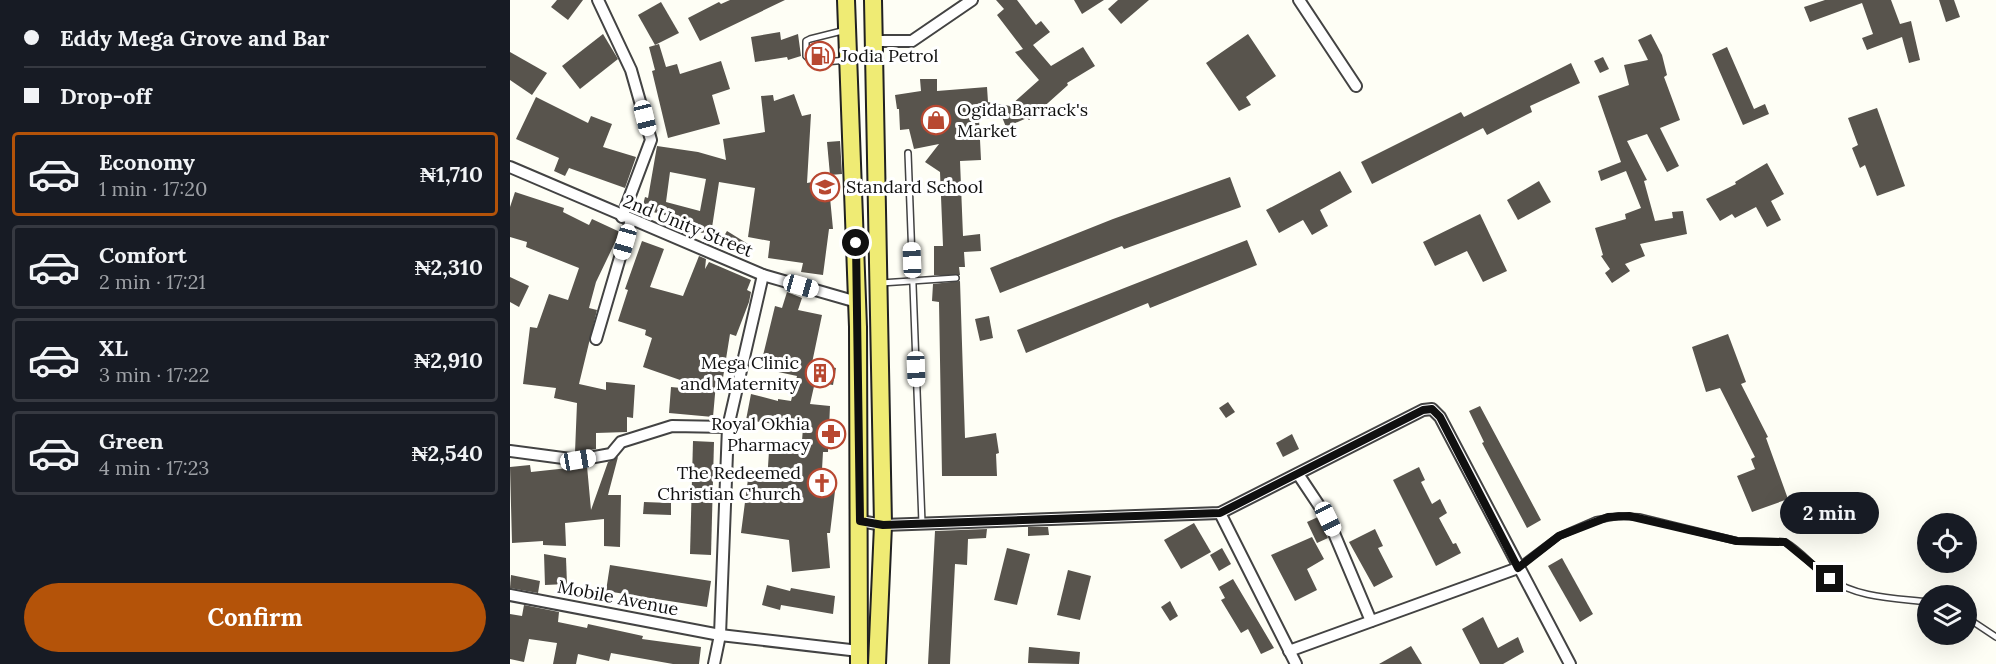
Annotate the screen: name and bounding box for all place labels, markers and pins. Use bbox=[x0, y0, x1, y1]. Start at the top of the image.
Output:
fuel station icon: Jodia Petrol bbox=[804, 40, 836, 72]
place label: Jodia Petrol bbox=[840, 44, 939, 67]
place label: Ogida Barrack's Market bbox=[957, 98, 1088, 142]
shop icon: Ogida Barrack's Market bbox=[920, 104, 952, 136]
school or university icon: Standard School bbox=[809, 171, 841, 203]
place label: Standard School bbox=[846, 175, 983, 198]
place label: Mega Clinic and Maternity bbox=[680, 351, 799, 395]
building icon: Mega Clinic and Maternity bbox=[804, 357, 836, 389]
place label: Royal Okhia Pharmacy bbox=[711, 412, 810, 456]
pharmacy icon: Royal Okhia Pharmacy bbox=[815, 418, 847, 450]
place label: The Redeemed Christian Church bbox=[657, 461, 801, 505]
church icon: The Redeemed Christian Church bbox=[806, 467, 838, 499]

